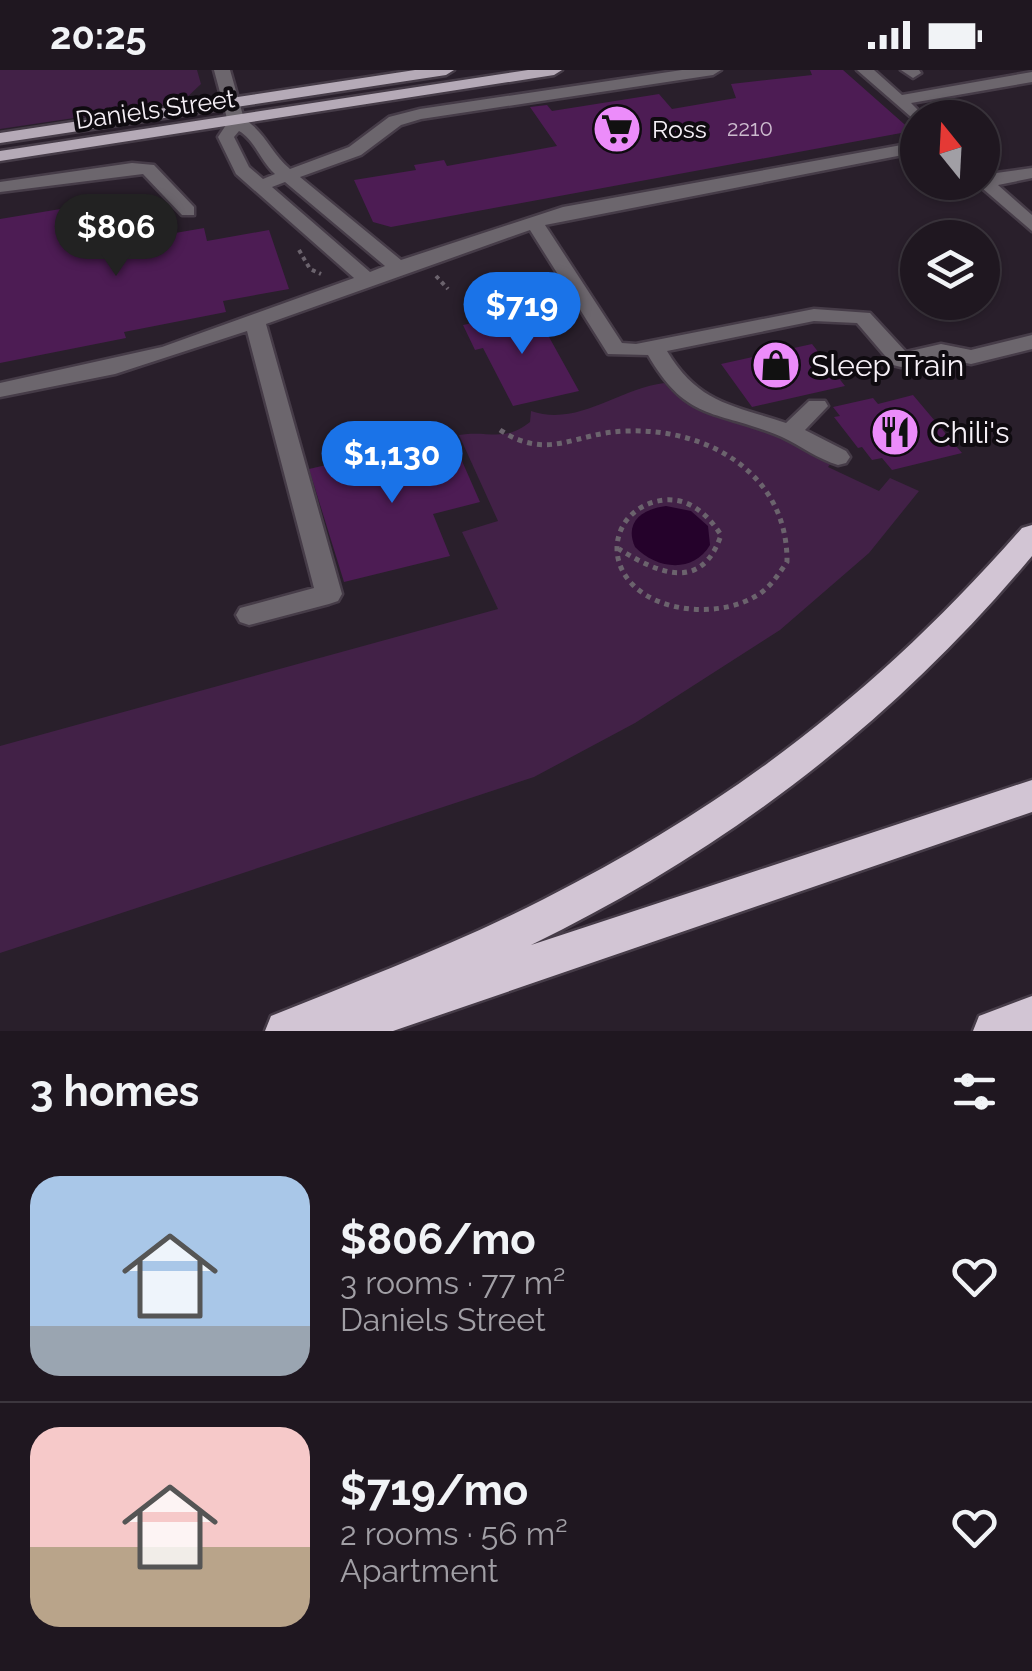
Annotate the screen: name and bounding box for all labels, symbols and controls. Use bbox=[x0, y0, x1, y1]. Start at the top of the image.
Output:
text: 20:25 bbox=[50, 13, 147, 58]
street label: Daniels Street bbox=[73, 83, 237, 135]
north arrow bbox=[900, 100, 1000, 200]
map controls bbox=[900, 100, 1000, 320]
supermarket icon: Ross bbox=[591, 103, 643, 155]
place label: Ross bbox=[652, 114, 707, 144]
house number: 2210 bbox=[727, 115, 773, 141]
pin: $806 bbox=[57, 194, 175, 279]
text: $806 bbox=[77, 208, 155, 245]
button: layers bbox=[900, 220, 1000, 320]
pin: $719 bbox=[463, 272, 581, 357]
text: $719 bbox=[486, 286, 558, 323]
shop icon: Sleep Train bbox=[750, 339, 802, 391]
place label: Sleep Train bbox=[811, 348, 964, 383]
restaurant icon: Chili's bbox=[869, 406, 921, 458]
place label: Chili's bbox=[930, 415, 1009, 450]
pin: $1,130 bbox=[311, 421, 473, 506]
text: $1,130 bbox=[344, 435, 440, 472]
icon: filters bbox=[947, 1064, 1002, 1119]
text: 3 homes bbox=[30, 1067, 199, 1116]
text: $806/mo bbox=[340, 1215, 536, 1264]
icon: home bbox=[110, 1216, 230, 1336]
icon: heart bbox=[947, 1249, 1002, 1304]
text: 3 rooms · 77 m² bbox=[340, 1264, 566, 1301]
text: Daniels Street bbox=[340, 1301, 546, 1338]
text: $719/mo bbox=[340, 1466, 528, 1515]
icon: home bbox=[110, 1467, 230, 1587]
icon: heart bbox=[947, 1500, 1002, 1555]
text: 2 rooms · 56 m² bbox=[340, 1515, 568, 1552]
text: Apartment bbox=[340, 1552, 498, 1589]

